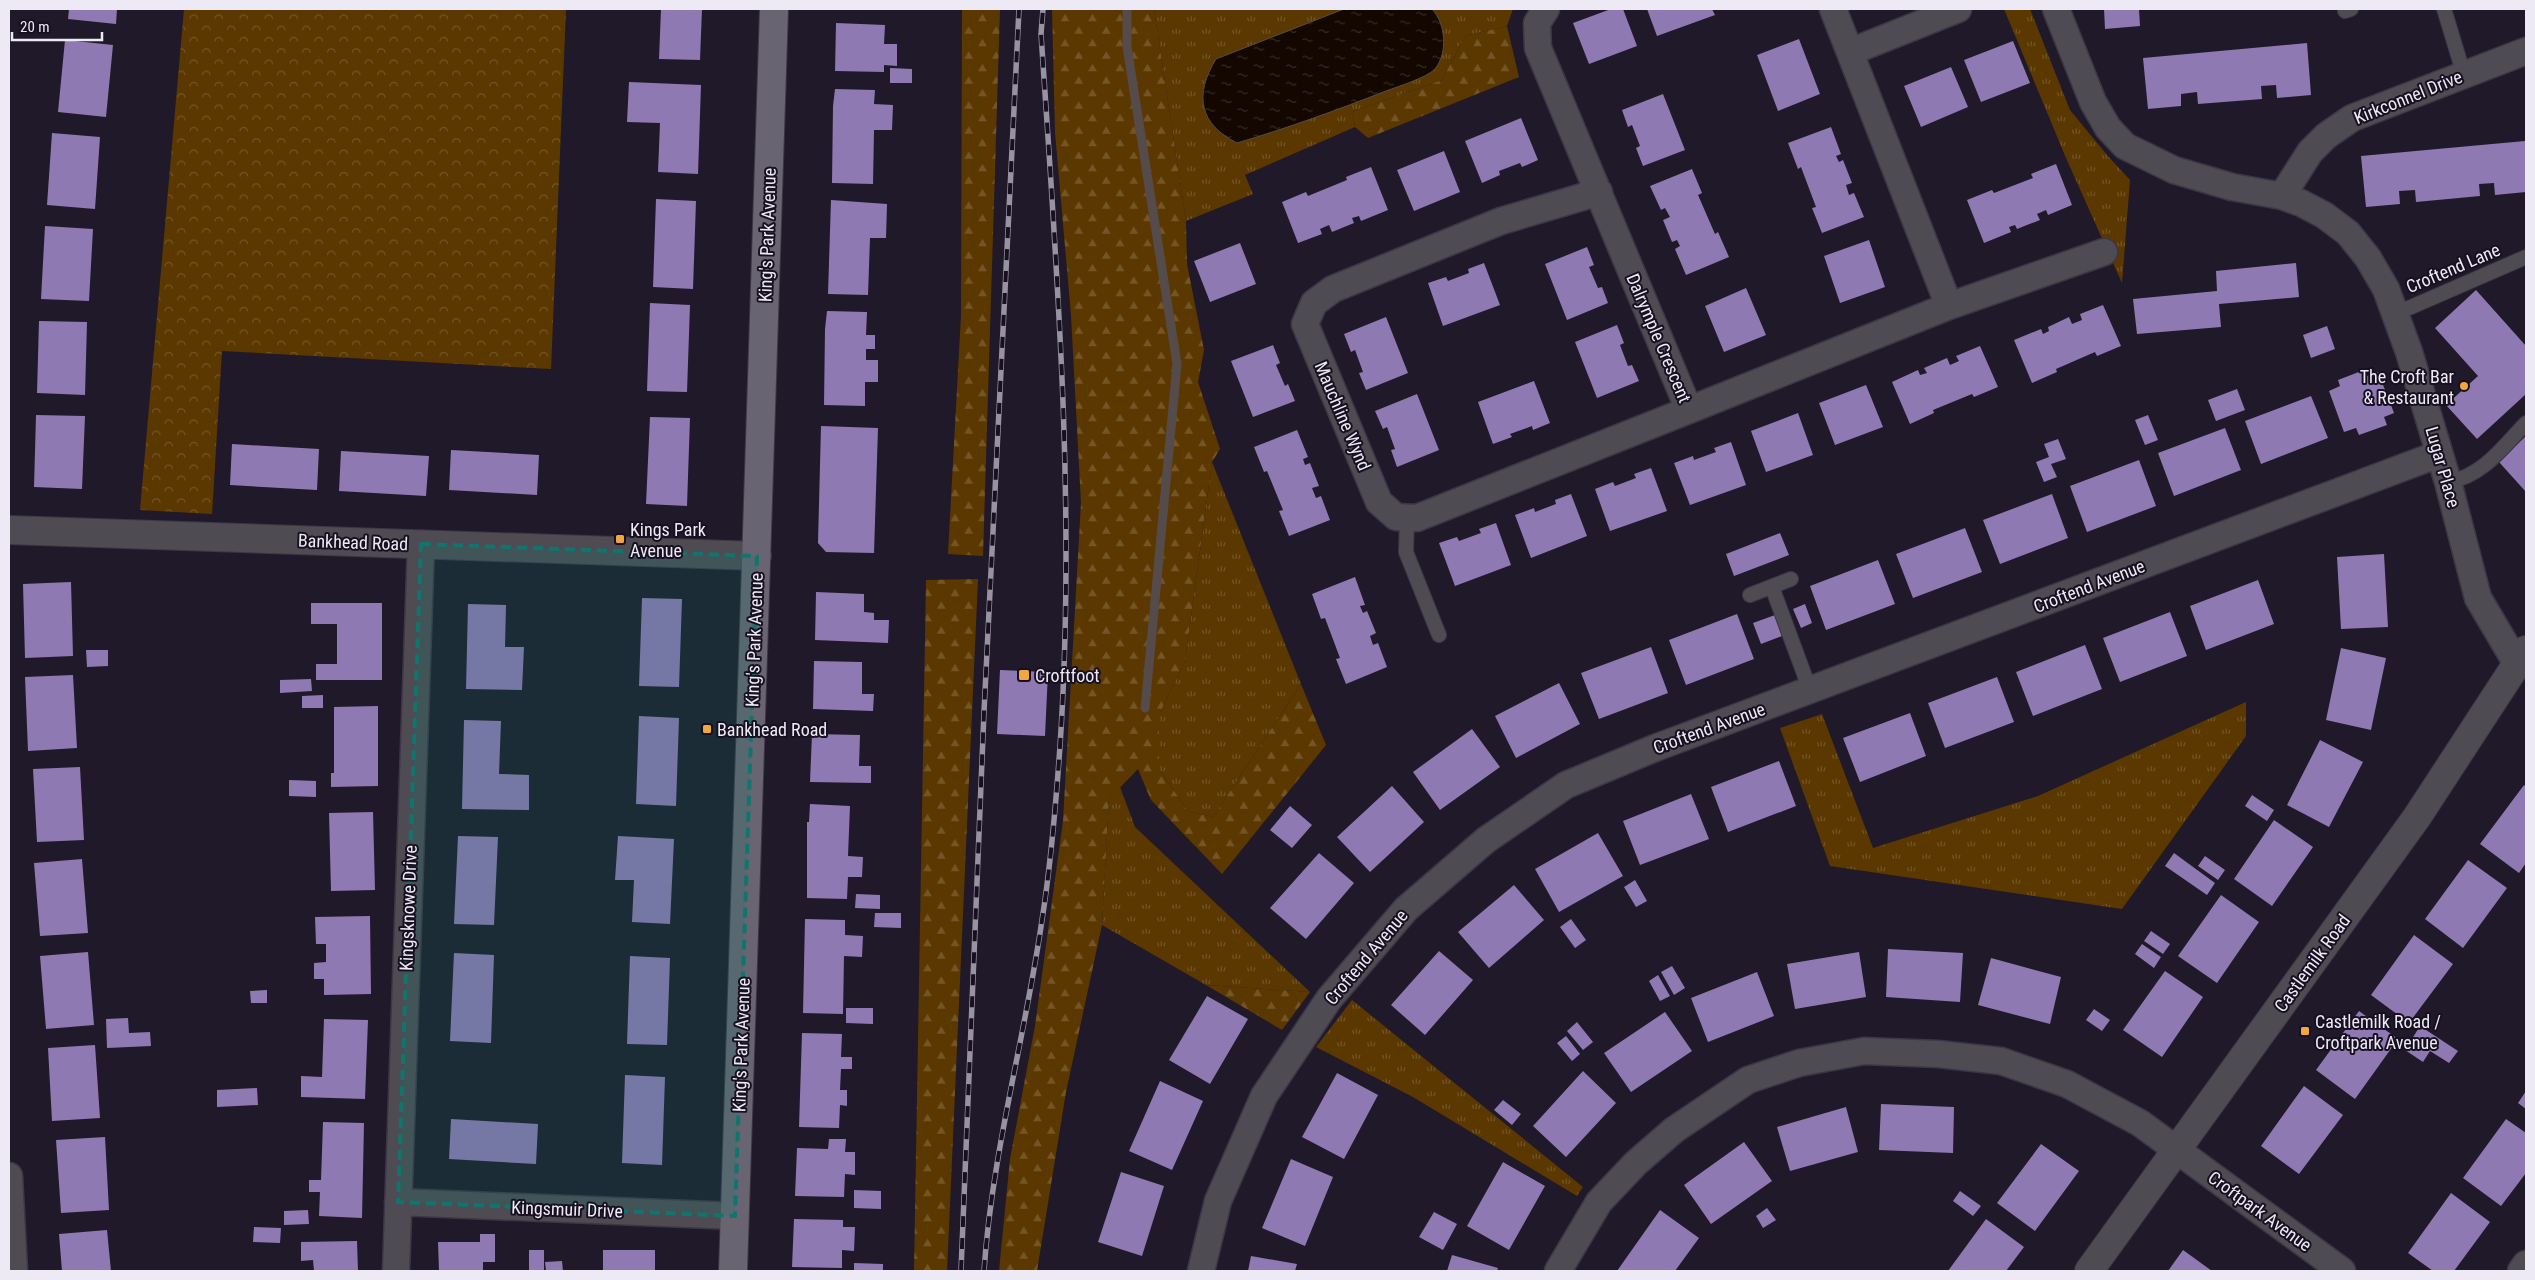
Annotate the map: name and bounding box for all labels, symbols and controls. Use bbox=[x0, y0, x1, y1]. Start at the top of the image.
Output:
scale bar bbox=[12, 10, 102, 42]
text: 20 m bbox=[20, 18, 50, 36]
street label: Kirkconnel Drive bbox=[2351, 66, 2465, 128]
street label: King's Park Avenue bbox=[754, 167, 780, 303]
street label: Croftend Lane bbox=[2403, 239, 2503, 297]
street label: Dalrymple Crescent bbox=[1622, 270, 1696, 406]
street label: Mauchline Wynd bbox=[1311, 358, 1375, 474]
place label: The Croft Bar & Restaurant bbox=[2360, 366, 2455, 408]
marker: The Croft Bar & Restaurant bbox=[2458, 380, 2470, 392]
street label: Lugar Place bbox=[2421, 424, 2465, 510]
place label: Kings Park Avenue bbox=[630, 519, 706, 561]
street label: Bankhead Road bbox=[298, 530, 408, 554]
marker: Kings Park Avenue bbox=[614, 533, 626, 545]
street label: Croftend Avenue bbox=[2030, 555, 2148, 617]
street label: King's Park Avenue bbox=[741, 572, 767, 708]
place label: Croftfoot bbox=[1035, 665, 1100, 686]
marker: Croftfoot bbox=[1017, 668, 1031, 682]
street label: Croftend Avenue bbox=[1650, 698, 1768, 758]
place label: Bankhead Road bbox=[717, 719, 827, 740]
marker: Bankhead Road bbox=[701, 723, 713, 735]
street label: Kingsknowe Drive bbox=[395, 845, 421, 971]
street label: Croftend Avenue bbox=[1320, 905, 1412, 1009]
street label: Castlemilk Road bbox=[2270, 910, 2354, 1016]
street label: King's Park Avenue bbox=[728, 977, 754, 1113]
place label: Castlemilk Road / Croftpark Avenue bbox=[2315, 1011, 2441, 1053]
marker: Castlemilk Road / Croftpark Avenue bbox=[2299, 1025, 2311, 1037]
street label: Croftpark Avenue bbox=[2204, 1166, 2316, 1256]
street label: Kingsmuir Drive bbox=[511, 1197, 623, 1221]

